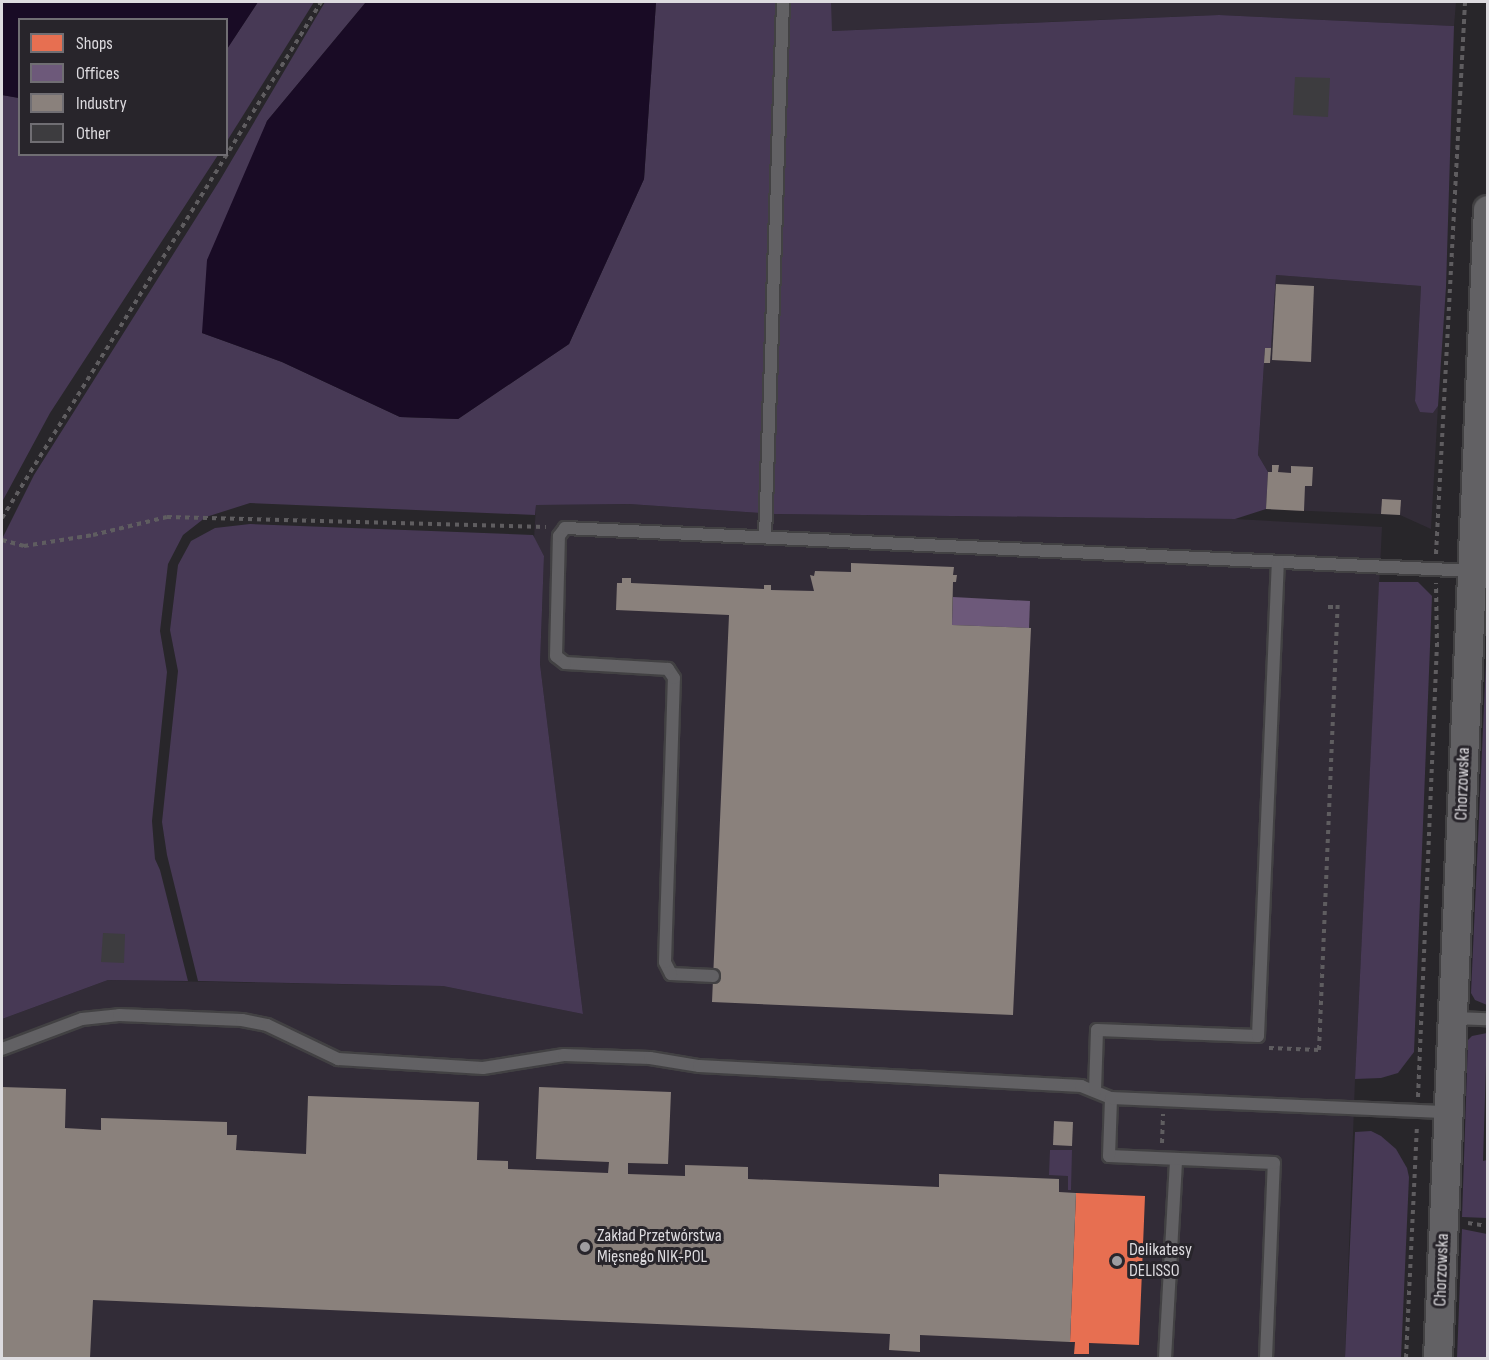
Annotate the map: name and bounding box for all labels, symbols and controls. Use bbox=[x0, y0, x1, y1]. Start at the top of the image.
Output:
legend bbox=[18, 18, 228, 156]
text: Shops bbox=[76, 33, 113, 54]
text: Offices bbox=[76, 63, 119, 84]
text: Industry bbox=[76, 93, 127, 114]
text: Other bbox=[76, 123, 110, 144]
street label: Chorzowska bbox=[1451, 747, 1475, 821]
place label: Zakład Przetwórstwa Mięsnego NIK-POL bbox=[597, 1226, 722, 1268]
street label: Chorzowska bbox=[1430, 1233, 1454, 1307]
marker: Zakład Przetwórstwa Mięsnego NIK-POL bbox=[578, 1240, 592, 1254]
place label: Delikatesy DELISSO bbox=[1129, 1240, 1192, 1282]
marker: Delikatesy DELISSO bbox=[1110, 1254, 1124, 1268]

